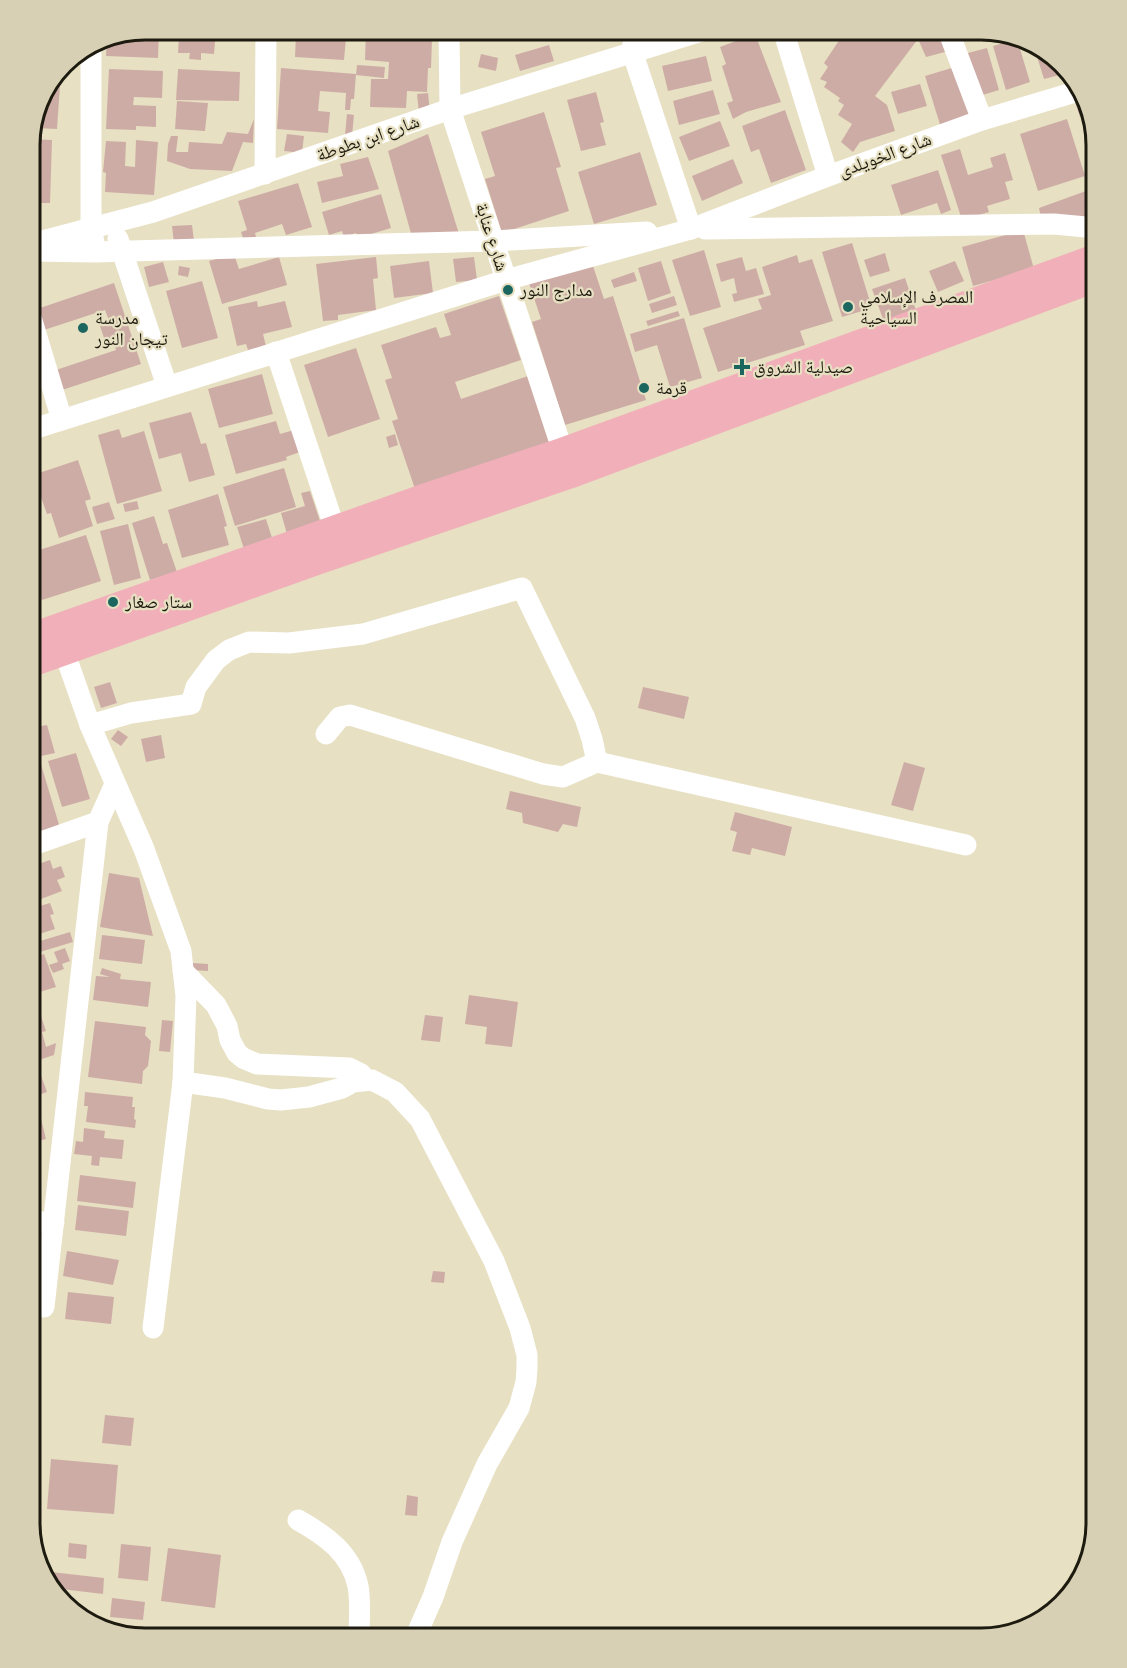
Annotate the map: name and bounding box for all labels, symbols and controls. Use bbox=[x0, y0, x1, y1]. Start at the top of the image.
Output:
street label: شارع ابن بطوطة bbox=[313, 109, 422, 166]
street label: شارع الخويلدى bbox=[835, 127, 934, 182]
street label: شارع عنابة bbox=[471, 200, 514, 274]
place label: مدارج النور bbox=[519, 278, 592, 302]
marker: مدارج النور bbox=[501, 283, 515, 297]
place label: المصرف الإسلامي السياحية bbox=[860, 285, 973, 329]
marker: المصرف الإسلامي السياحية bbox=[841, 300, 855, 314]
place label: مدرسة تيجان النور bbox=[94, 306, 168, 350]
marker: مدرسة تيجان النور bbox=[76, 321, 90, 335]
place label: صيدلية الشروق bbox=[754, 355, 853, 378]
marker: صيدلية الشروق bbox=[735, 360, 749, 374]
place label: قرمة bbox=[656, 376, 687, 399]
marker: قرمة bbox=[637, 381, 651, 395]
place label: ستار صغار bbox=[124, 590, 192, 613]
marker: ستار صغار bbox=[106, 595, 120, 609]

